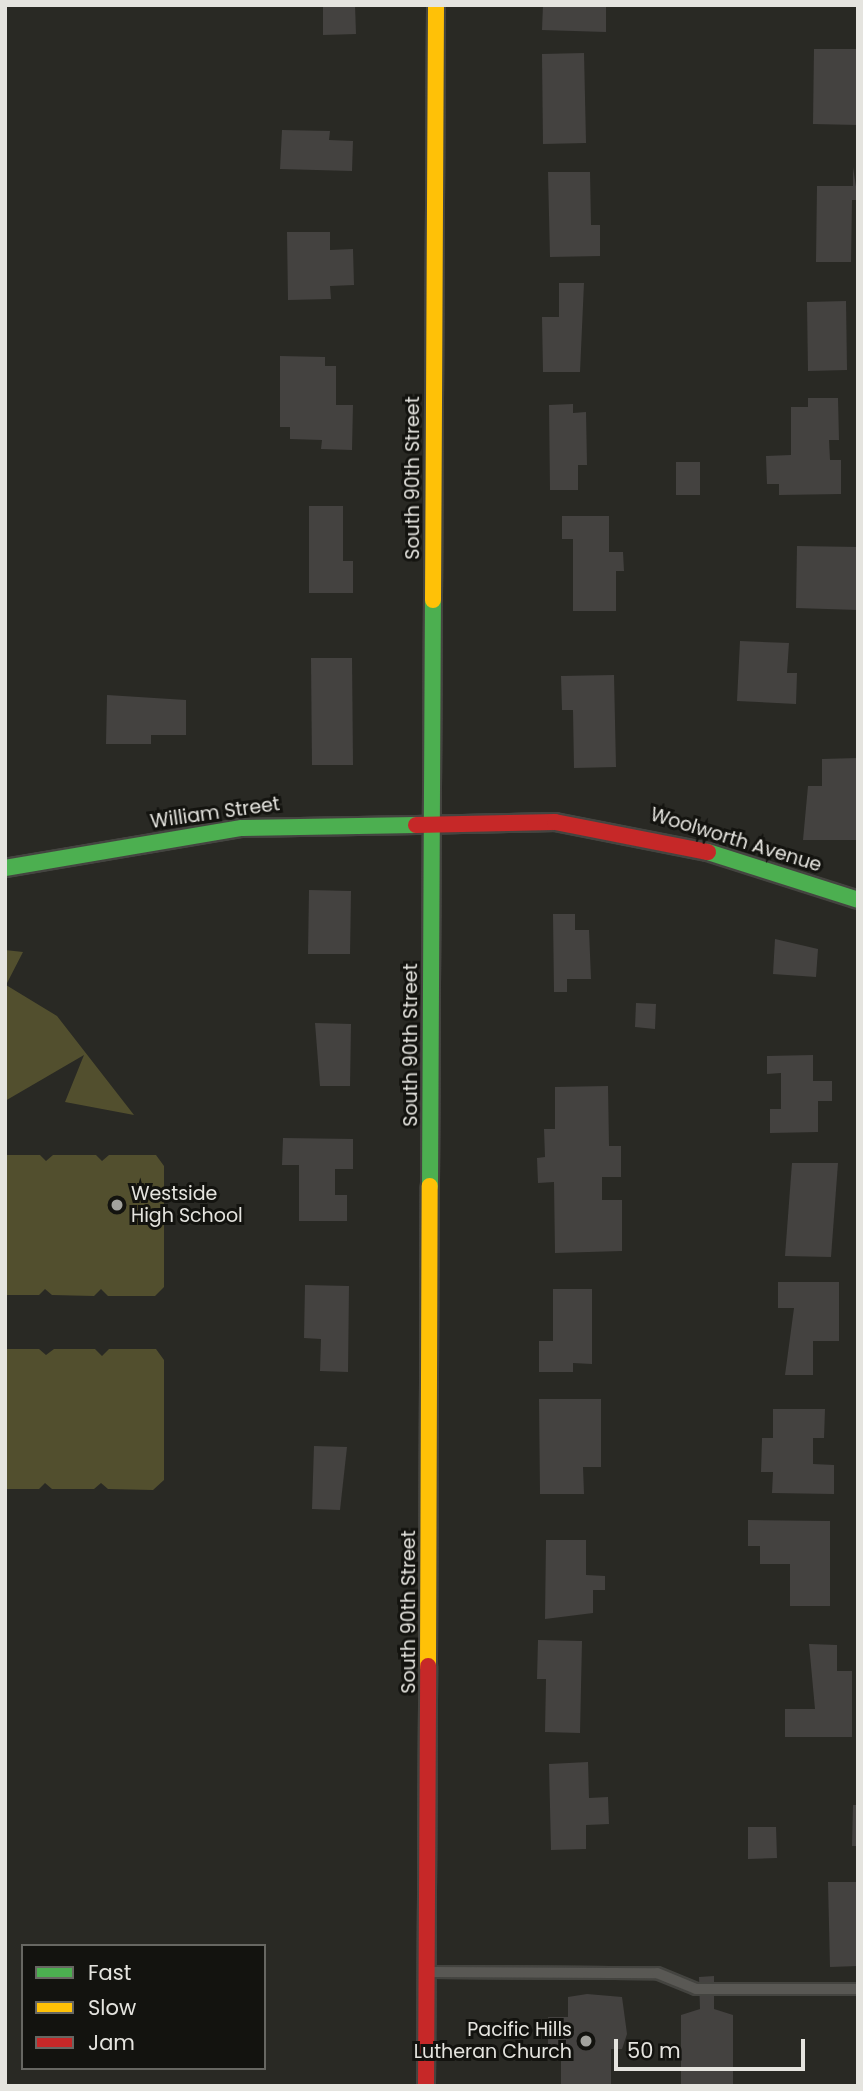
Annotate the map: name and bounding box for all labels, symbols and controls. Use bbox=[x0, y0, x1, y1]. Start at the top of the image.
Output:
street label: South 90th Street bbox=[402, 396, 424, 560]
street label: William Street bbox=[149, 793, 281, 833]
street label: Woolworth Avenue bbox=[648, 803, 824, 877]
street label: South 90th Street bbox=[400, 963, 422, 1127]
place label: Westside High School bbox=[131, 1183, 243, 1227]
marker: Westside High School bbox=[109, 1197, 125, 1213]
street label: South 90th Street bbox=[398, 1530, 420, 1694]
legend bbox=[21, 1944, 266, 2070]
text: Fast bbox=[88, 1958, 131, 1987]
text: Slow bbox=[88, 1993, 136, 2022]
place label: Pacific Hills Lutheran Church bbox=[414, 2019, 572, 2063]
scale bar bbox=[618, 2024, 809, 2068]
text: Jam bbox=[88, 2028, 135, 2057]
marker: Pacific Hills Lutheran Church bbox=[578, 2033, 594, 2049]
text: 50 m bbox=[627, 2036, 681, 2065]

